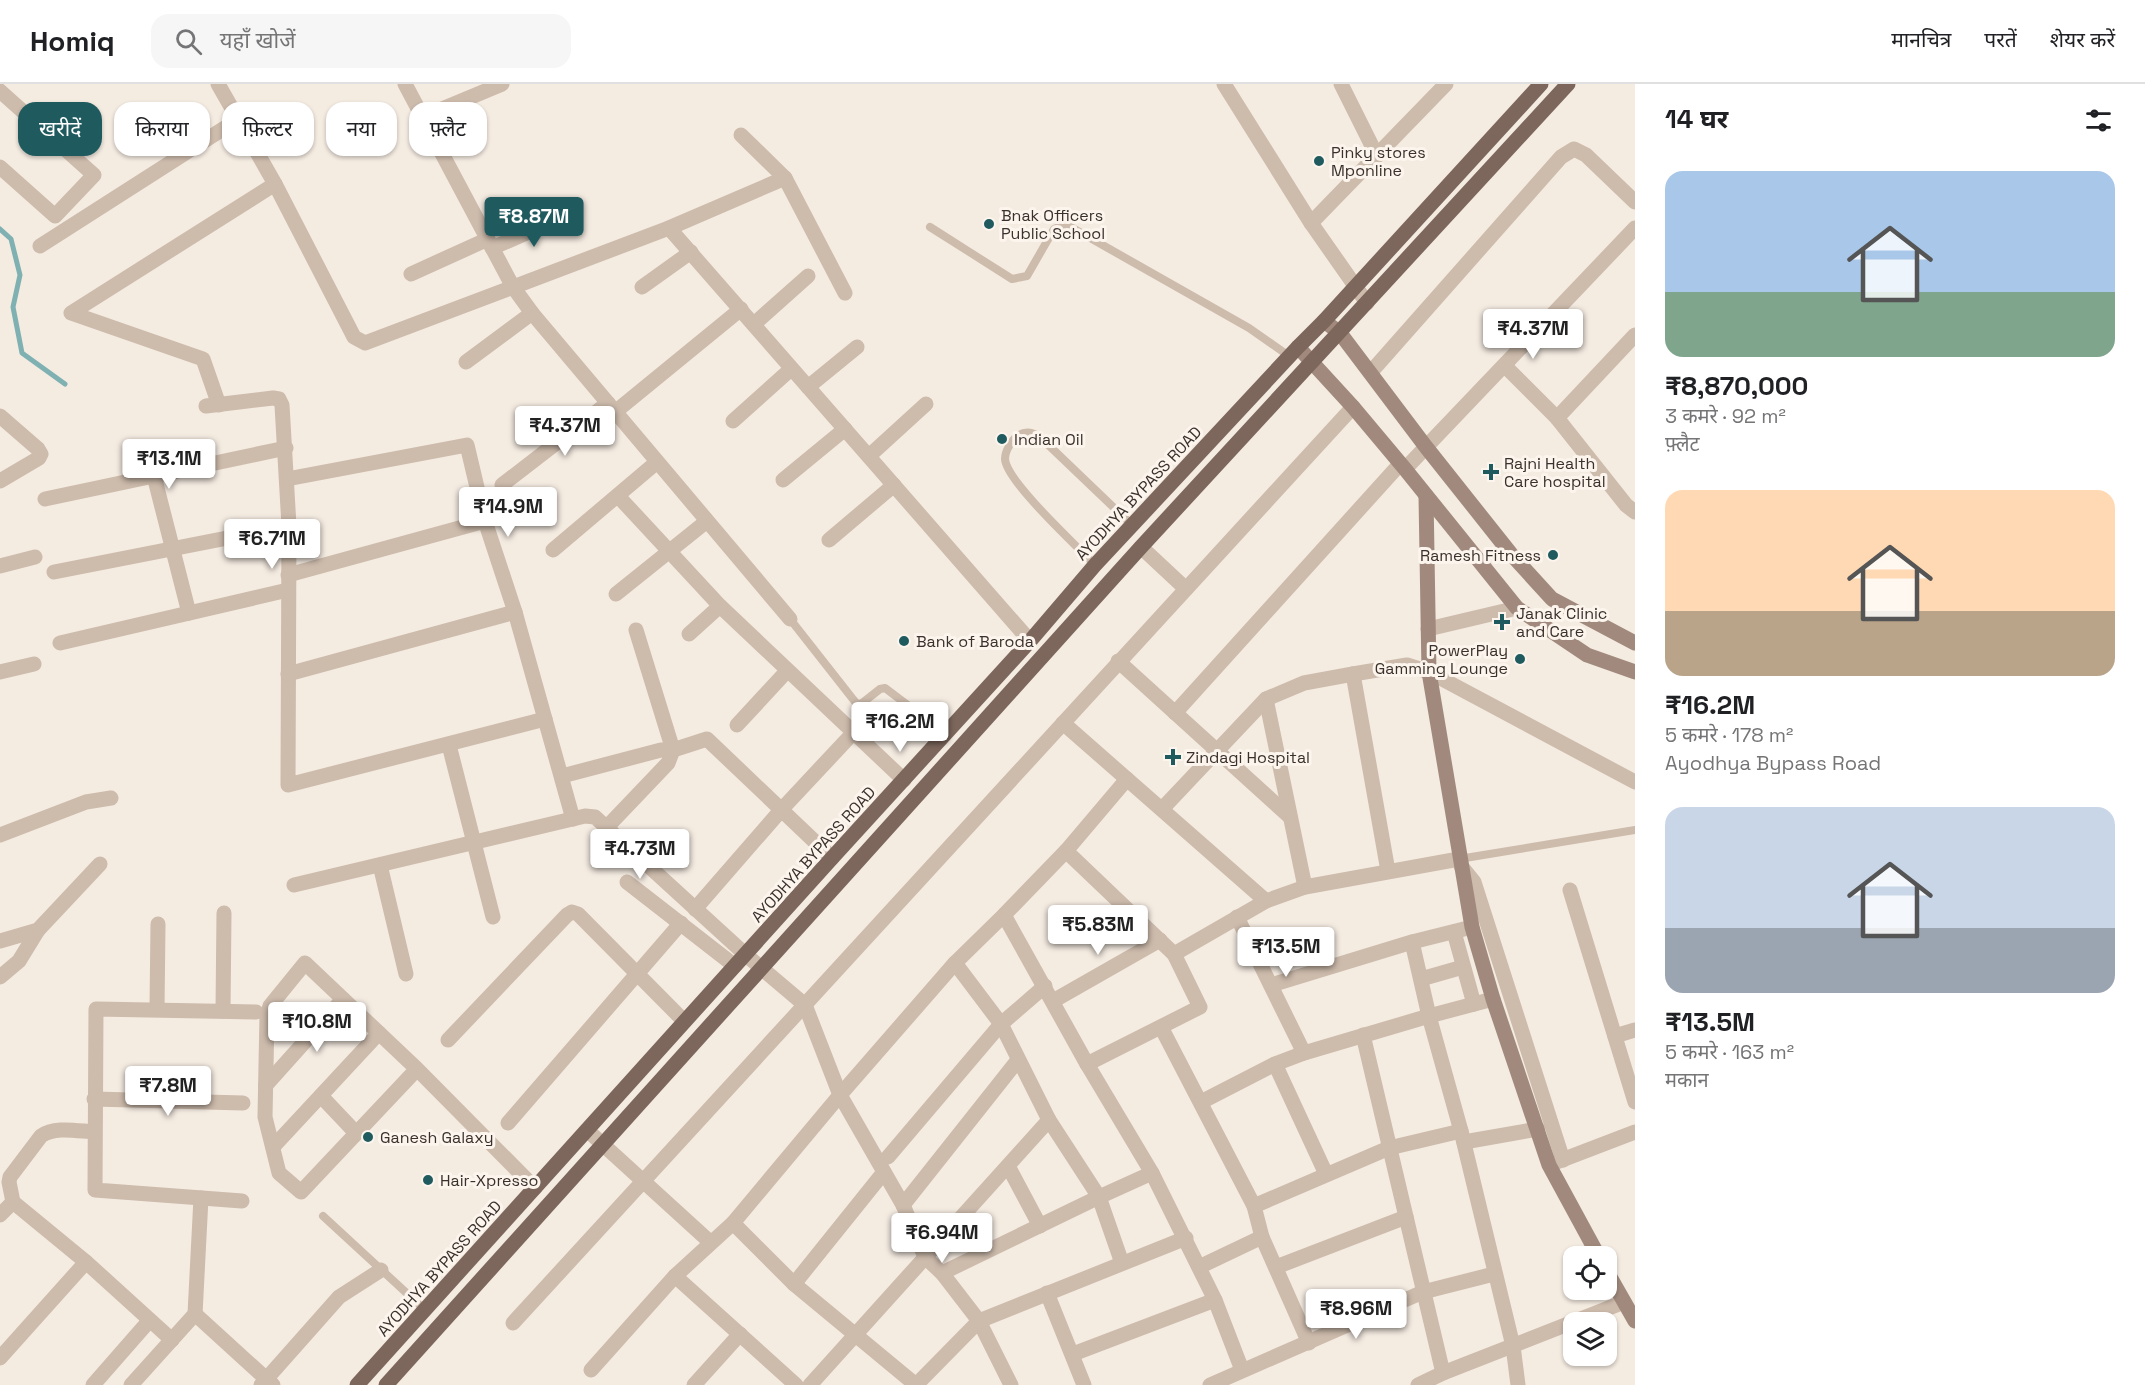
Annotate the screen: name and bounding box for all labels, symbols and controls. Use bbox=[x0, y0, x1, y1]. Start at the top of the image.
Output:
search box bbox=[151, 14, 571, 68]
text: Homiq bbox=[30, 23, 115, 59]
icon: search bbox=[172, 25, 205, 58]
text: यहाँ खोजें bbox=[220, 26, 296, 54]
text: मानचित्र bbox=[1891, 26, 1951, 53]
text: परतें bbox=[1984, 26, 2017, 53]
text: शेयर करें bbox=[2050, 26, 2115, 53]
chip: खरीदें bbox=[18, 102, 102, 156]
chip: किराया bbox=[114, 102, 210, 156]
chip: फ़िल्टर bbox=[222, 102, 314, 156]
chip: नया bbox=[326, 102, 397, 156]
chip: फ़्लैट bbox=[409, 102, 487, 156]
text: 14 घर bbox=[1665, 102, 1728, 136]
icon: filters bbox=[2082, 104, 2115, 137]
place label: Pinky stores Mponline bbox=[1331, 142, 1426, 181]
marker: Pinky stores Mponline bbox=[1312, 154, 1326, 168]
pin: ₹8.87M bbox=[485, 197, 583, 248]
text: ₹8.87M bbox=[499, 203, 569, 229]
place label: Bnak Officers Public School bbox=[1001, 205, 1105, 244]
icon: home bbox=[1836, 210, 1944, 318]
marker: Bnak Officers Public School bbox=[982, 217, 996, 231]
pin: ₹4.37M bbox=[1484, 309, 1582, 360]
text: ₹4.37M bbox=[1497, 315, 1569, 341]
text: ₹8,870,000 bbox=[1665, 369, 1808, 403]
text: 3 कमरे · 92 m² bbox=[1665, 403, 1786, 429]
pin: ₹4.37M bbox=[516, 406, 614, 457]
text: ₹4.37M bbox=[529, 412, 601, 438]
street label: AYODHYA BYPASS ROAD bbox=[1071, 422, 1206, 565]
place label: Indian Oil bbox=[1014, 429, 1084, 450]
text: फ़्लैट bbox=[1665, 431, 1700, 457]
marker: Indian Oil bbox=[995, 432, 1009, 446]
pin: ₹13.1M bbox=[120, 439, 218, 490]
text: ₹13.1M bbox=[136, 445, 202, 471]
place label: Rajni Health Care hospital bbox=[1504, 453, 1606, 492]
marker: Rajni Health Care hospital bbox=[1482, 463, 1500, 481]
pin: ₹14.9M bbox=[459, 487, 557, 538]
text: ₹14.9M bbox=[473, 493, 543, 519]
pin: ₹6.71M bbox=[223, 519, 321, 570]
text: ₹6.71M bbox=[238, 525, 306, 551]
icon: home bbox=[1836, 529, 1944, 637]
place label: Ramesh Fitness bbox=[1420, 545, 1541, 566]
marker: Ramesh Fitness bbox=[1546, 548, 1560, 562]
place label: Janak Clinic and Care bbox=[1516, 603, 1607, 642]
marker: Janak Clinic and Care bbox=[1493, 613, 1511, 631]
place label: Bank of Baroda bbox=[916, 631, 1034, 652]
marker: Bank of Baroda bbox=[897, 634, 911, 648]
place label: PowerPlay Gamming Lounge bbox=[1375, 640, 1508, 679]
marker: PowerPlay Gamming Lounge bbox=[1513, 652, 1527, 666]
text: ₹16.2M bbox=[1665, 688, 1755, 722]
pin: ₹16.2M bbox=[851, 702, 949, 753]
text: ₹16.2M bbox=[865, 708, 935, 734]
text: 5 कमरे · 178 m² bbox=[1665, 722, 1793, 748]
place label: Zindagi Hospital bbox=[1186, 747, 1310, 768]
marker: Zindagi Hospital bbox=[1164, 748, 1182, 766]
text: Ayodhya Bypass Road bbox=[1665, 750, 1881, 776]
street label: AYODHYA BYPASS ROAD bbox=[747, 782, 880, 927]
pin: ₹4.73M bbox=[591, 829, 689, 880]
text: ₹4.73M bbox=[604, 835, 676, 861]
icon: home bbox=[1836, 846, 1944, 954]
pin: ₹5.83M bbox=[1049, 905, 1147, 956]
text: ₹5.83M bbox=[1062, 911, 1134, 937]
pin: ₹13.5M bbox=[1237, 927, 1335, 978]
text: ₹13.5M bbox=[1251, 933, 1321, 959]
pin: ₹10.8M bbox=[268, 1002, 366, 1053]
text: ₹13.5M bbox=[1665, 1005, 1755, 1039]
text: ₹10.8M bbox=[282, 1008, 352, 1034]
text: 5 कमरे · 163 m² bbox=[1665, 1039, 1794, 1065]
pin: ₹7.8M bbox=[126, 1066, 210, 1117]
text: मकान bbox=[1665, 1067, 1709, 1093]
text: ₹7.8M bbox=[139, 1072, 197, 1098]
place label: Ganesh Galaxy bbox=[380, 1127, 494, 1148]
marker: Ganesh Galaxy bbox=[361, 1130, 375, 1144]
place label: Hair-Xpresso bbox=[440, 1170, 538, 1191]
marker: Hair-Xpresso bbox=[421, 1173, 435, 1187]
street label: AYODHYA BYPASS ROAD bbox=[373, 1196, 506, 1341]
pin: ₹6.94M bbox=[893, 1213, 991, 1264]
text: ₹6.94M bbox=[905, 1219, 979, 1245]
map controls bbox=[1563, 1246, 1617, 1366]
button: locate bbox=[1563, 1246, 1617, 1300]
pin: ₹8.96M bbox=[1307, 1289, 1405, 1340]
text: ₹8.96M bbox=[1320, 1295, 1392, 1321]
button: layers bbox=[1563, 1312, 1617, 1366]

